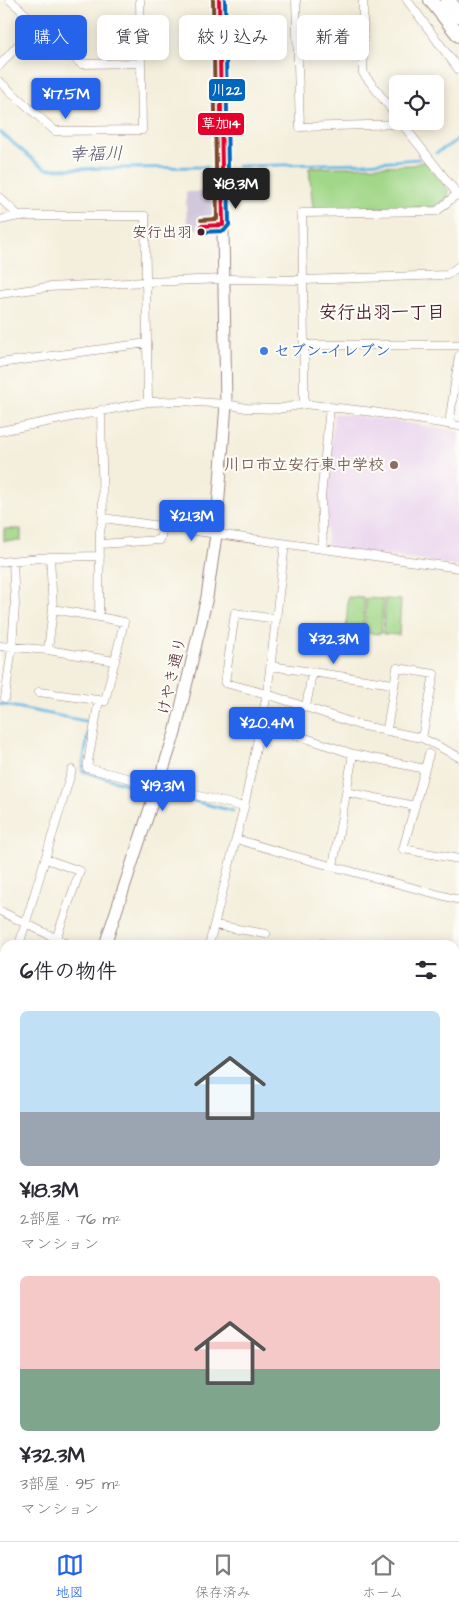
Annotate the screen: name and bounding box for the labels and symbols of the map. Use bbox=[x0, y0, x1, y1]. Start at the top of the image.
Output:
pin: ¥17.5M bbox=[25, 78, 107, 120]
line badge: 川22 bbox=[208, 78, 246, 102]
text: 川22 bbox=[212, 81, 243, 101]
line badge: 草加14 bbox=[197, 112, 245, 136]
text: 草加14 bbox=[201, 114, 241, 134]
water label: 幸福川 bbox=[69, 141, 123, 167]
pin: ¥18.3M bbox=[195, 168, 277, 210]
place label: 安行出羽 bbox=[132, 222, 192, 243]
marker: 安行出羽 bbox=[196, 227, 206, 237]
district label: 安行出羽一丁目 bbox=[319, 300, 445, 325]
place label: セブン-イレブン bbox=[274, 340, 391, 362]
marker: セブン-イレブン bbox=[258, 345, 270, 357]
place label: 川口市立安行東中学校 bbox=[224, 454, 384, 476]
marker: 川口市立安行東中学校 bbox=[388, 459, 400, 471]
pin: ¥21.3M bbox=[151, 500, 233, 542]
pin: ¥32.3M bbox=[293, 622, 375, 665]
street label: けやき通り bbox=[152, 635, 192, 717]
pin: ¥20.4M bbox=[226, 706, 308, 749]
pin: ¥19.3M bbox=[122, 770, 204, 812]

